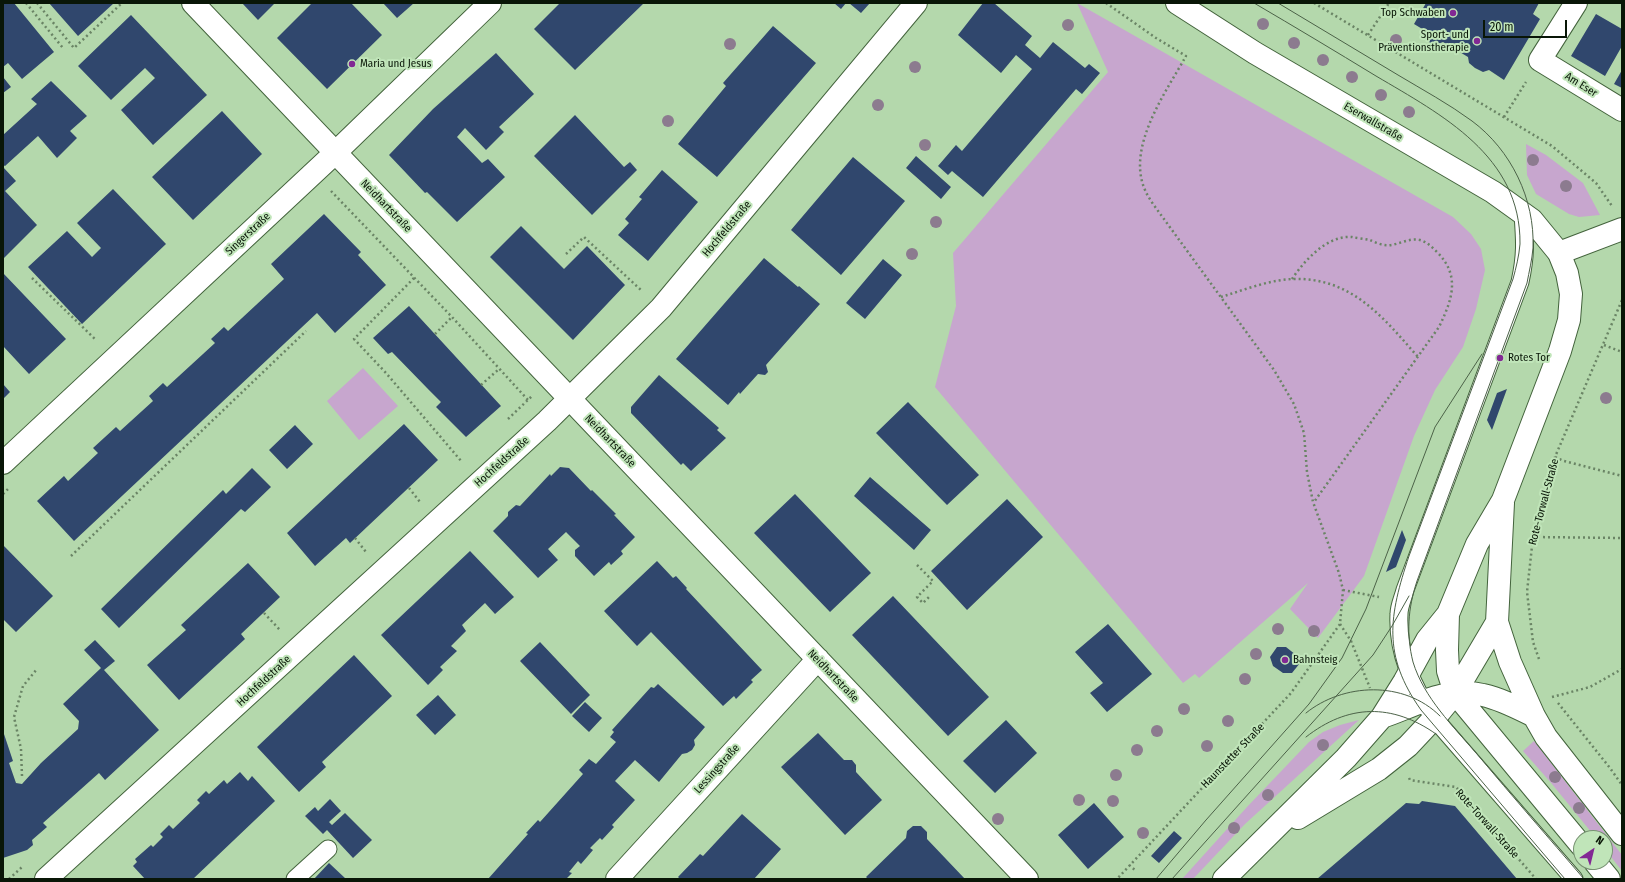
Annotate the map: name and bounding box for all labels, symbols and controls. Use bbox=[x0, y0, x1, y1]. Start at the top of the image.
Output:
place label: Top Schwaben bbox=[1381, 6, 1445, 20]
marker: Top Schwaben bbox=[1448, 8, 1458, 18]
scale bar bbox=[1485, 12, 1569, 38]
text: 20 m bbox=[1490, 20, 1514, 34]
place label: Sport- und Präventionstherapie bbox=[1378, 28, 1469, 54]
marker: Sport- und Präventionstherapie bbox=[1472, 36, 1482, 46]
place label: Maria und Jesus bbox=[360, 57, 431, 71]
marker: Maria und Jesus bbox=[347, 59, 357, 69]
street label: Am Eser bbox=[1562, 70, 1600, 100]
street label: Eserwallstraße bbox=[1341, 100, 1405, 144]
street label: Neidhartstraße bbox=[358, 177, 414, 235]
street label: Hochfeldstraße bbox=[700, 198, 754, 260]
street label: Singerstraße bbox=[223, 210, 273, 258]
place label: Rotes Tor bbox=[1508, 351, 1550, 365]
marker: Rotes Tor bbox=[1495, 353, 1505, 363]
street label: Neidhartstraße bbox=[582, 412, 638, 470]
street label: Hochfeldstraße bbox=[472, 434, 532, 490]
street label: Rote-Torwall-Straße bbox=[1526, 457, 1562, 547]
street label: Neidhartstraße bbox=[805, 647, 861, 705]
street label: Hochfeldstraße bbox=[234, 653, 294, 709]
place label: Bahnsteig bbox=[1293, 653, 1338, 667]
marker: Bahnsteig bbox=[1280, 655, 1290, 665]
street label: Haunstetter Straße bbox=[1199, 721, 1267, 791]
street label: Lessingstraße bbox=[692, 742, 742, 796]
street label: Rote-Torwall-Straße bbox=[1452, 787, 1522, 861]
north arrow bbox=[1573, 830, 1613, 870]
text: N bbox=[1593, 833, 1606, 848]

